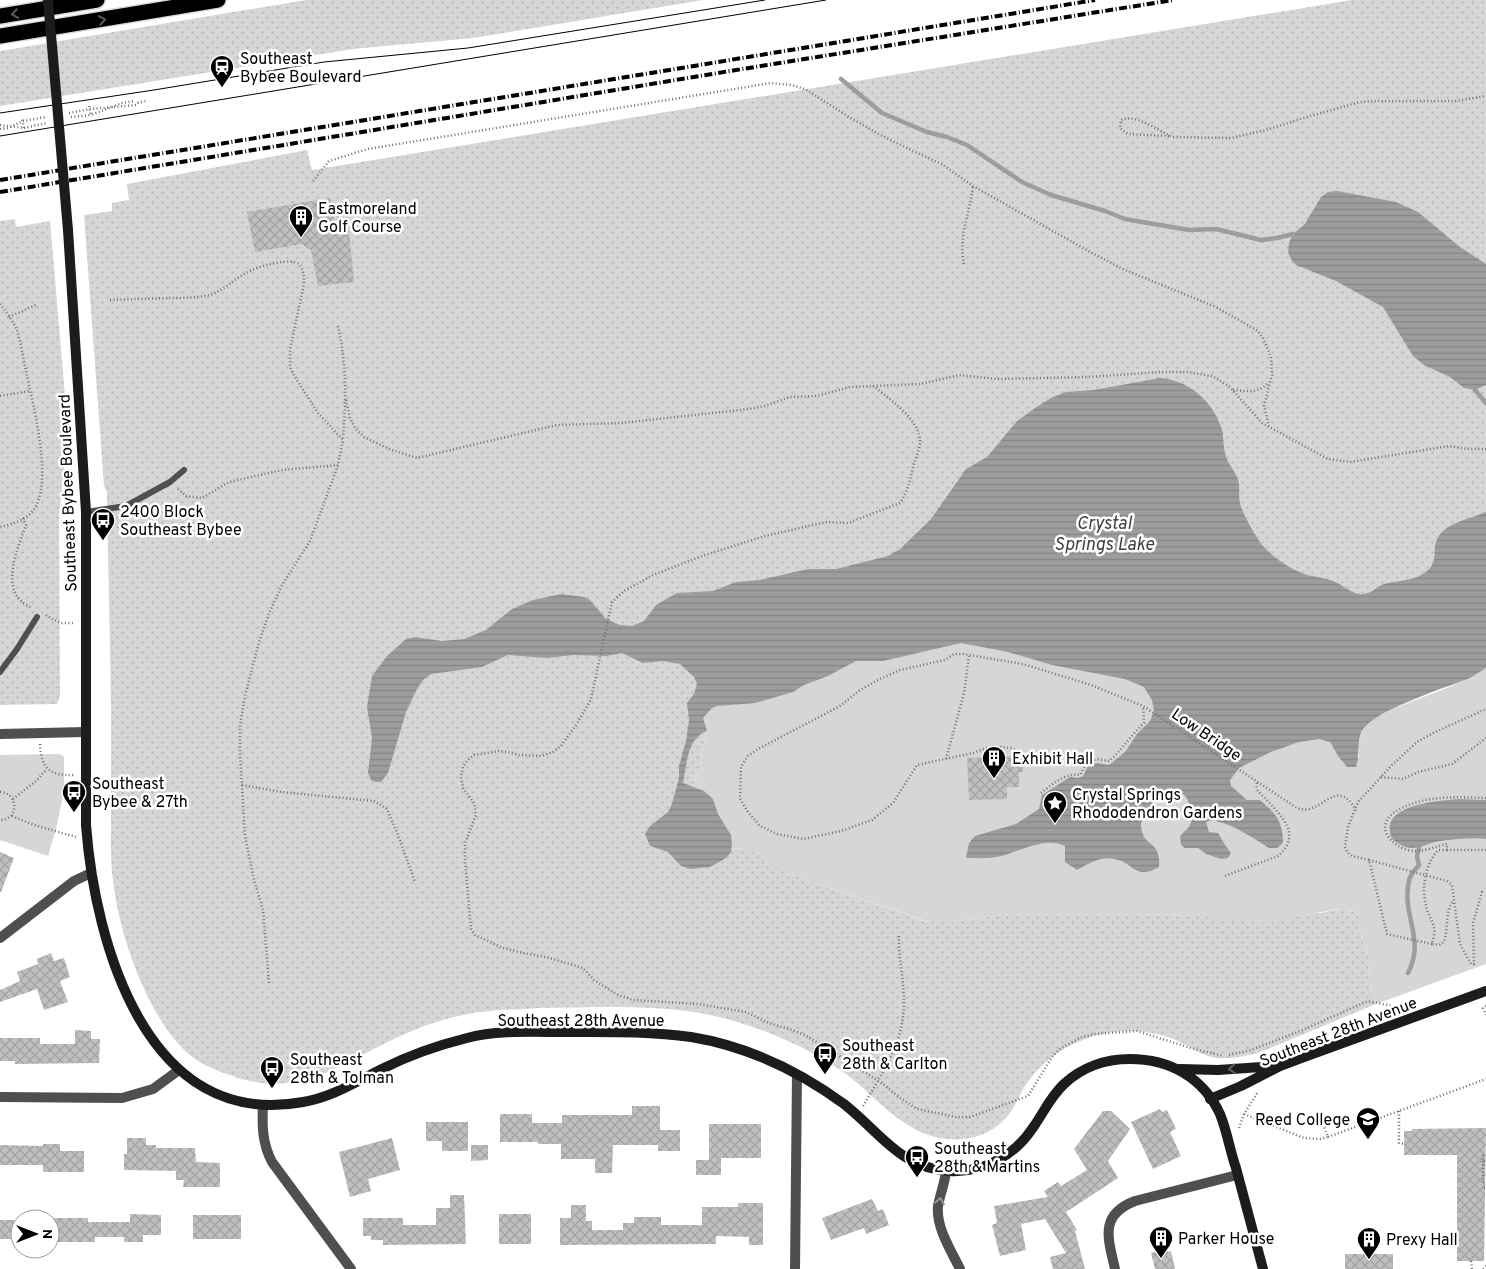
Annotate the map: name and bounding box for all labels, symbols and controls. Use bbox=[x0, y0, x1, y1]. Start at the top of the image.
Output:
one-way arrow bbox=[10, 8, 19, 18]
one-way arrow bbox=[98, 15, 107, 25]
place label: Southeast Bybee Boulevard bbox=[240, 50, 361, 88]
station icon: Southeast Bybee Boulevard bbox=[209, 54, 235, 88]
place label: Eastmoreland Golf Course bbox=[318, 200, 417, 238]
building icon: Eastmoreland Golf Course bbox=[288, 204, 314, 238]
street label: Southeast Bybee Boulevard bbox=[56, 394, 82, 592]
place label: 2400 Block Southeast Bybee bbox=[120, 503, 242, 541]
bus stop icon: 2400 Block Southeast Bybee bbox=[90, 507, 116, 541]
water label: Crystal Springs Lake bbox=[1054, 513, 1155, 557]
street label: Low Bridge bbox=[1167, 705, 1245, 766]
building icon: Exhibit Hall bbox=[981, 745, 1007, 779]
place label: Exhibit Hall bbox=[1012, 750, 1093, 770]
place label: Southeast Bybee & 27th bbox=[92, 775, 188, 813]
bus stop icon: Southeast Bybee & 27th bbox=[61, 779, 87, 813]
place label: Crystal Springs Rhododendron Gardens bbox=[1072, 786, 1242, 824]
place icon: Crystal Springs Rhododendron Gardens bbox=[1042, 790, 1068, 824]
street label: Southeast 28th Avenue bbox=[1257, 994, 1420, 1072]
street label: Southeast 28th Avenue bbox=[498, 1012, 664, 1032]
place label: Southeast 28th & Carlton bbox=[842, 1037, 947, 1075]
bus stop icon: Southeast 28th & Carlton bbox=[812, 1041, 838, 1075]
place label: Southeast 28th & Tolman bbox=[290, 1051, 394, 1089]
bus stop icon: Southeast 28th & Tolman bbox=[259, 1055, 285, 1089]
one-way arrow bbox=[1227, 1063, 1235, 1074]
school or university icon: Reed College bbox=[1355, 1106, 1381, 1140]
place label: Reed College bbox=[1255, 1111, 1350, 1131]
place label: Southeast 28th & Martins bbox=[934, 1140, 1040, 1178]
bus stop icon: Southeast 28th & Martins bbox=[904, 1144, 930, 1178]
one-way arrow bbox=[934, 1196, 944, 1205]
north arrow bbox=[10, 1209, 60, 1259]
building icon: Parker House bbox=[1148, 1225, 1174, 1259]
building icon: Prexy Hall bbox=[1356, 1226, 1382, 1260]
text: N bbox=[38, 1229, 55, 1239]
place label: Parker House bbox=[1178, 1230, 1274, 1250]
place label: Prexy Hall bbox=[1386, 1231, 1458, 1251]

